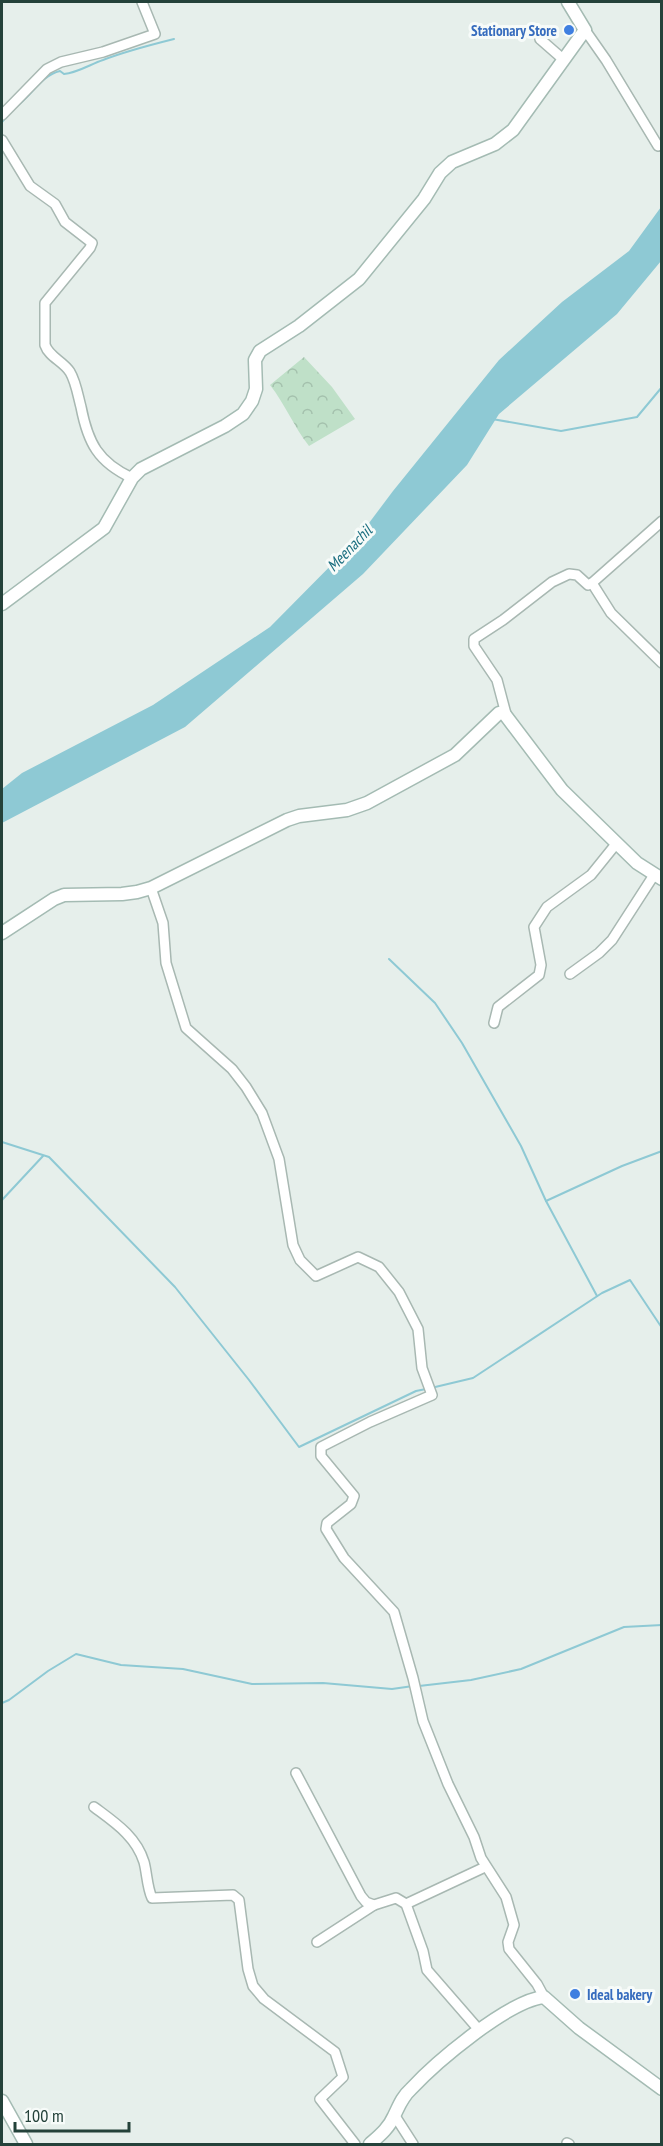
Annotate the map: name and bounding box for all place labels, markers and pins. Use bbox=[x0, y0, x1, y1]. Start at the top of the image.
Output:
place label: Stationary Store bbox=[471, 21, 557, 40]
marker: Stationary Store bbox=[562, 23, 576, 37]
place label: Ideal bakery bbox=[587, 1985, 653, 2004]
marker: Ideal bakery bbox=[568, 1987, 582, 2001]

